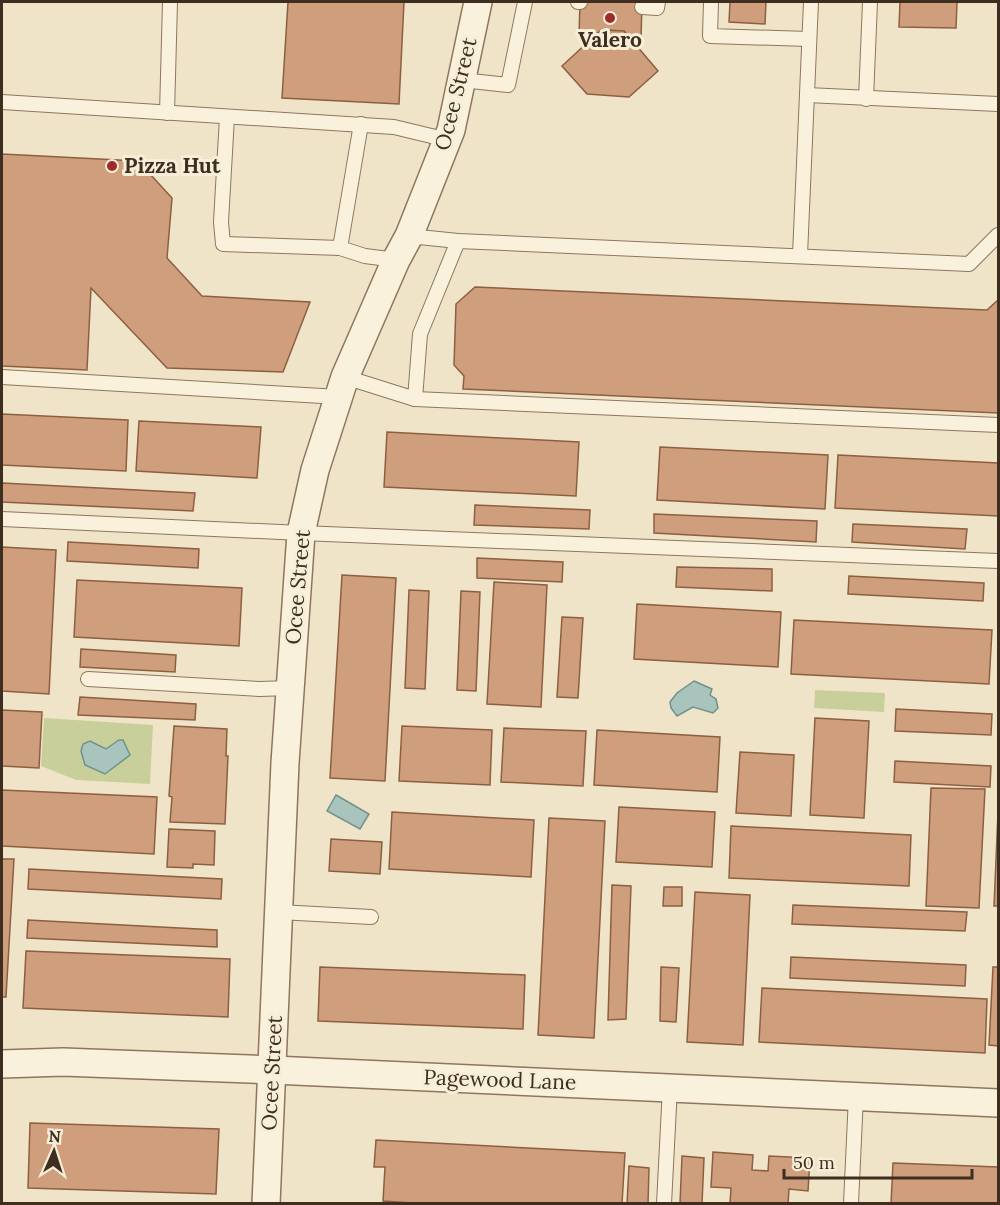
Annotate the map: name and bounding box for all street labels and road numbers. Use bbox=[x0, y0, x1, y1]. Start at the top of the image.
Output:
street label: Ocee Street bbox=[428, 34, 483, 153]
street label: Ocee Street bbox=[279, 527, 316, 646]
street label: Ocee Street bbox=[255, 1014, 288, 1131]
street label: Pagewood Lane bbox=[423, 1063, 577, 1096]

